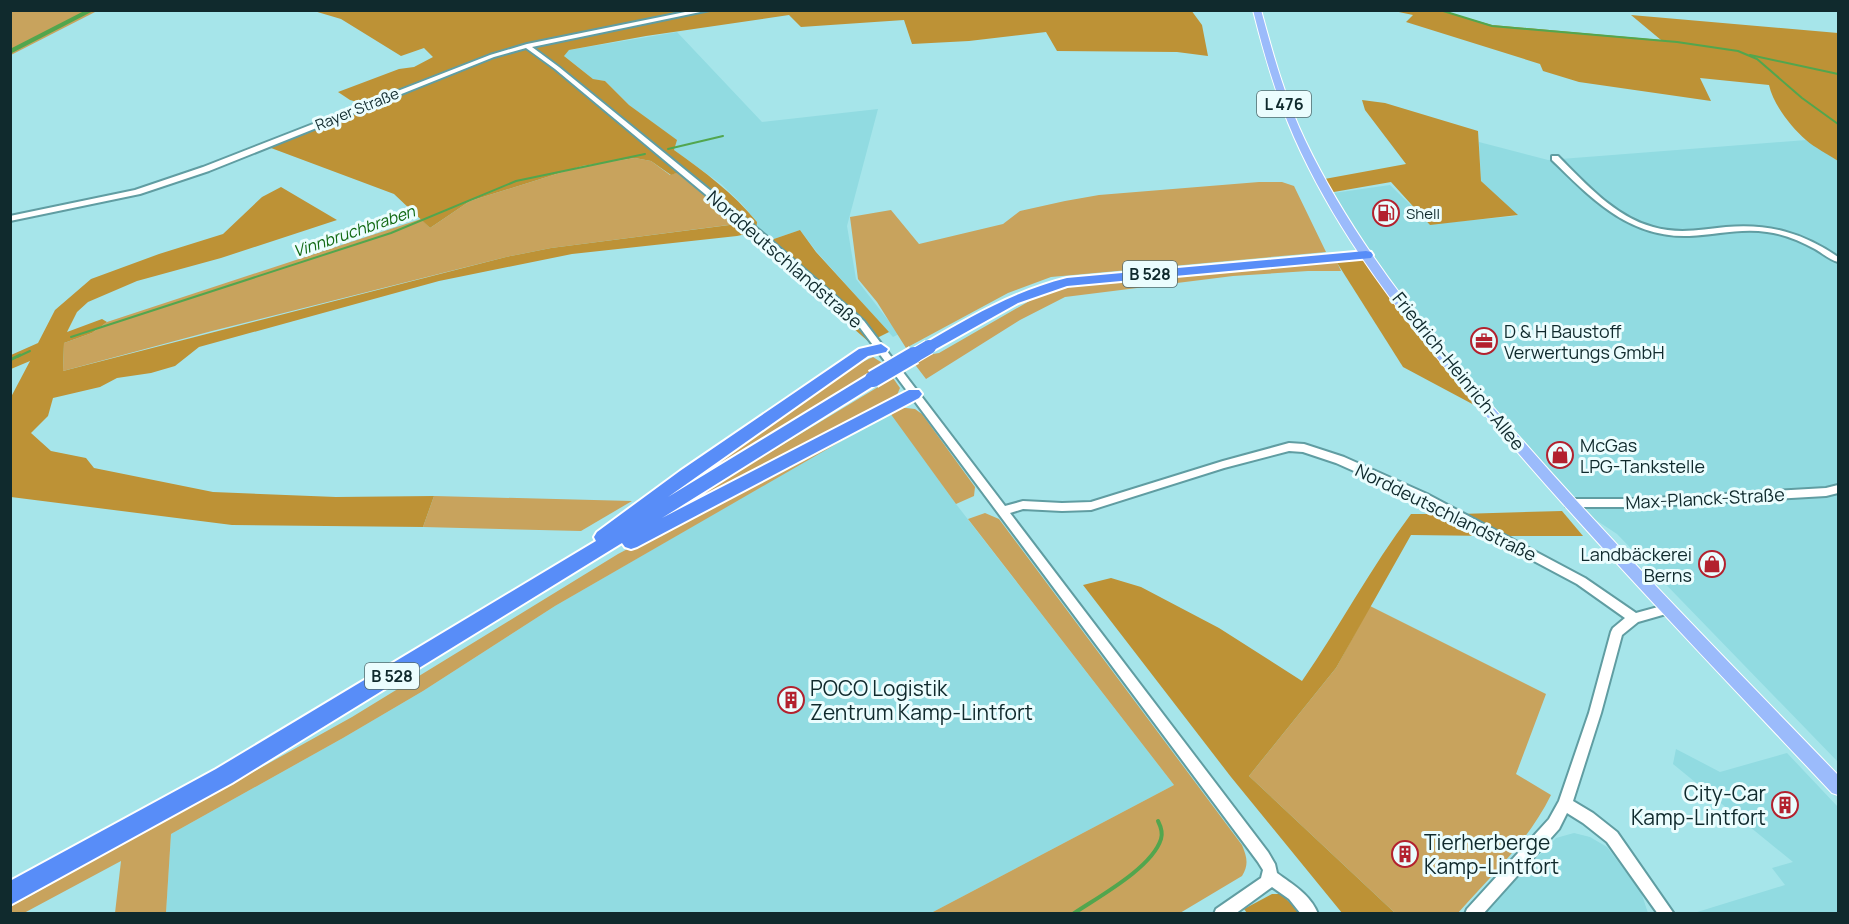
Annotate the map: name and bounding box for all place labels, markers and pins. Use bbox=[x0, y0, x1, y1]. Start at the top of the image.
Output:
fuel station icon: Shell bbox=[1371, 198, 1401, 228]
place label: Shell bbox=[1406, 203, 1440, 224]
place label: D & H Baustoff Verwertungs GmbH bbox=[1504, 319, 1665, 364]
office icon: D & H Baustoff Verwertungs GmbH bbox=[1469, 326, 1499, 356]
place label: McGas LPG-Tankstelle bbox=[1580, 433, 1705, 478]
shop icon: McGas LPG-Tankstelle bbox=[1545, 440, 1575, 470]
place label: Landbäckerei Berns bbox=[1581, 542, 1692, 587]
shop icon: Landbäckerei Berns bbox=[1697, 549, 1727, 579]
place label: POCO Logistik Zentrum Kamp-Lintfort bbox=[810, 674, 1033, 726]
building icon: POCO Logistik Zentrum Kamp-Lintfort bbox=[776, 685, 806, 715]
place label: City-Car Kamp-Lintfort bbox=[1631, 779, 1766, 831]
building icon: City-Car Kamp-Lintfort bbox=[1770, 790, 1800, 820]
place label: Tierherberge Kamp-Lintfort bbox=[1424, 828, 1559, 880]
building icon: Tierherberge Kamp-Lintfort bbox=[1390, 839, 1420, 869]

